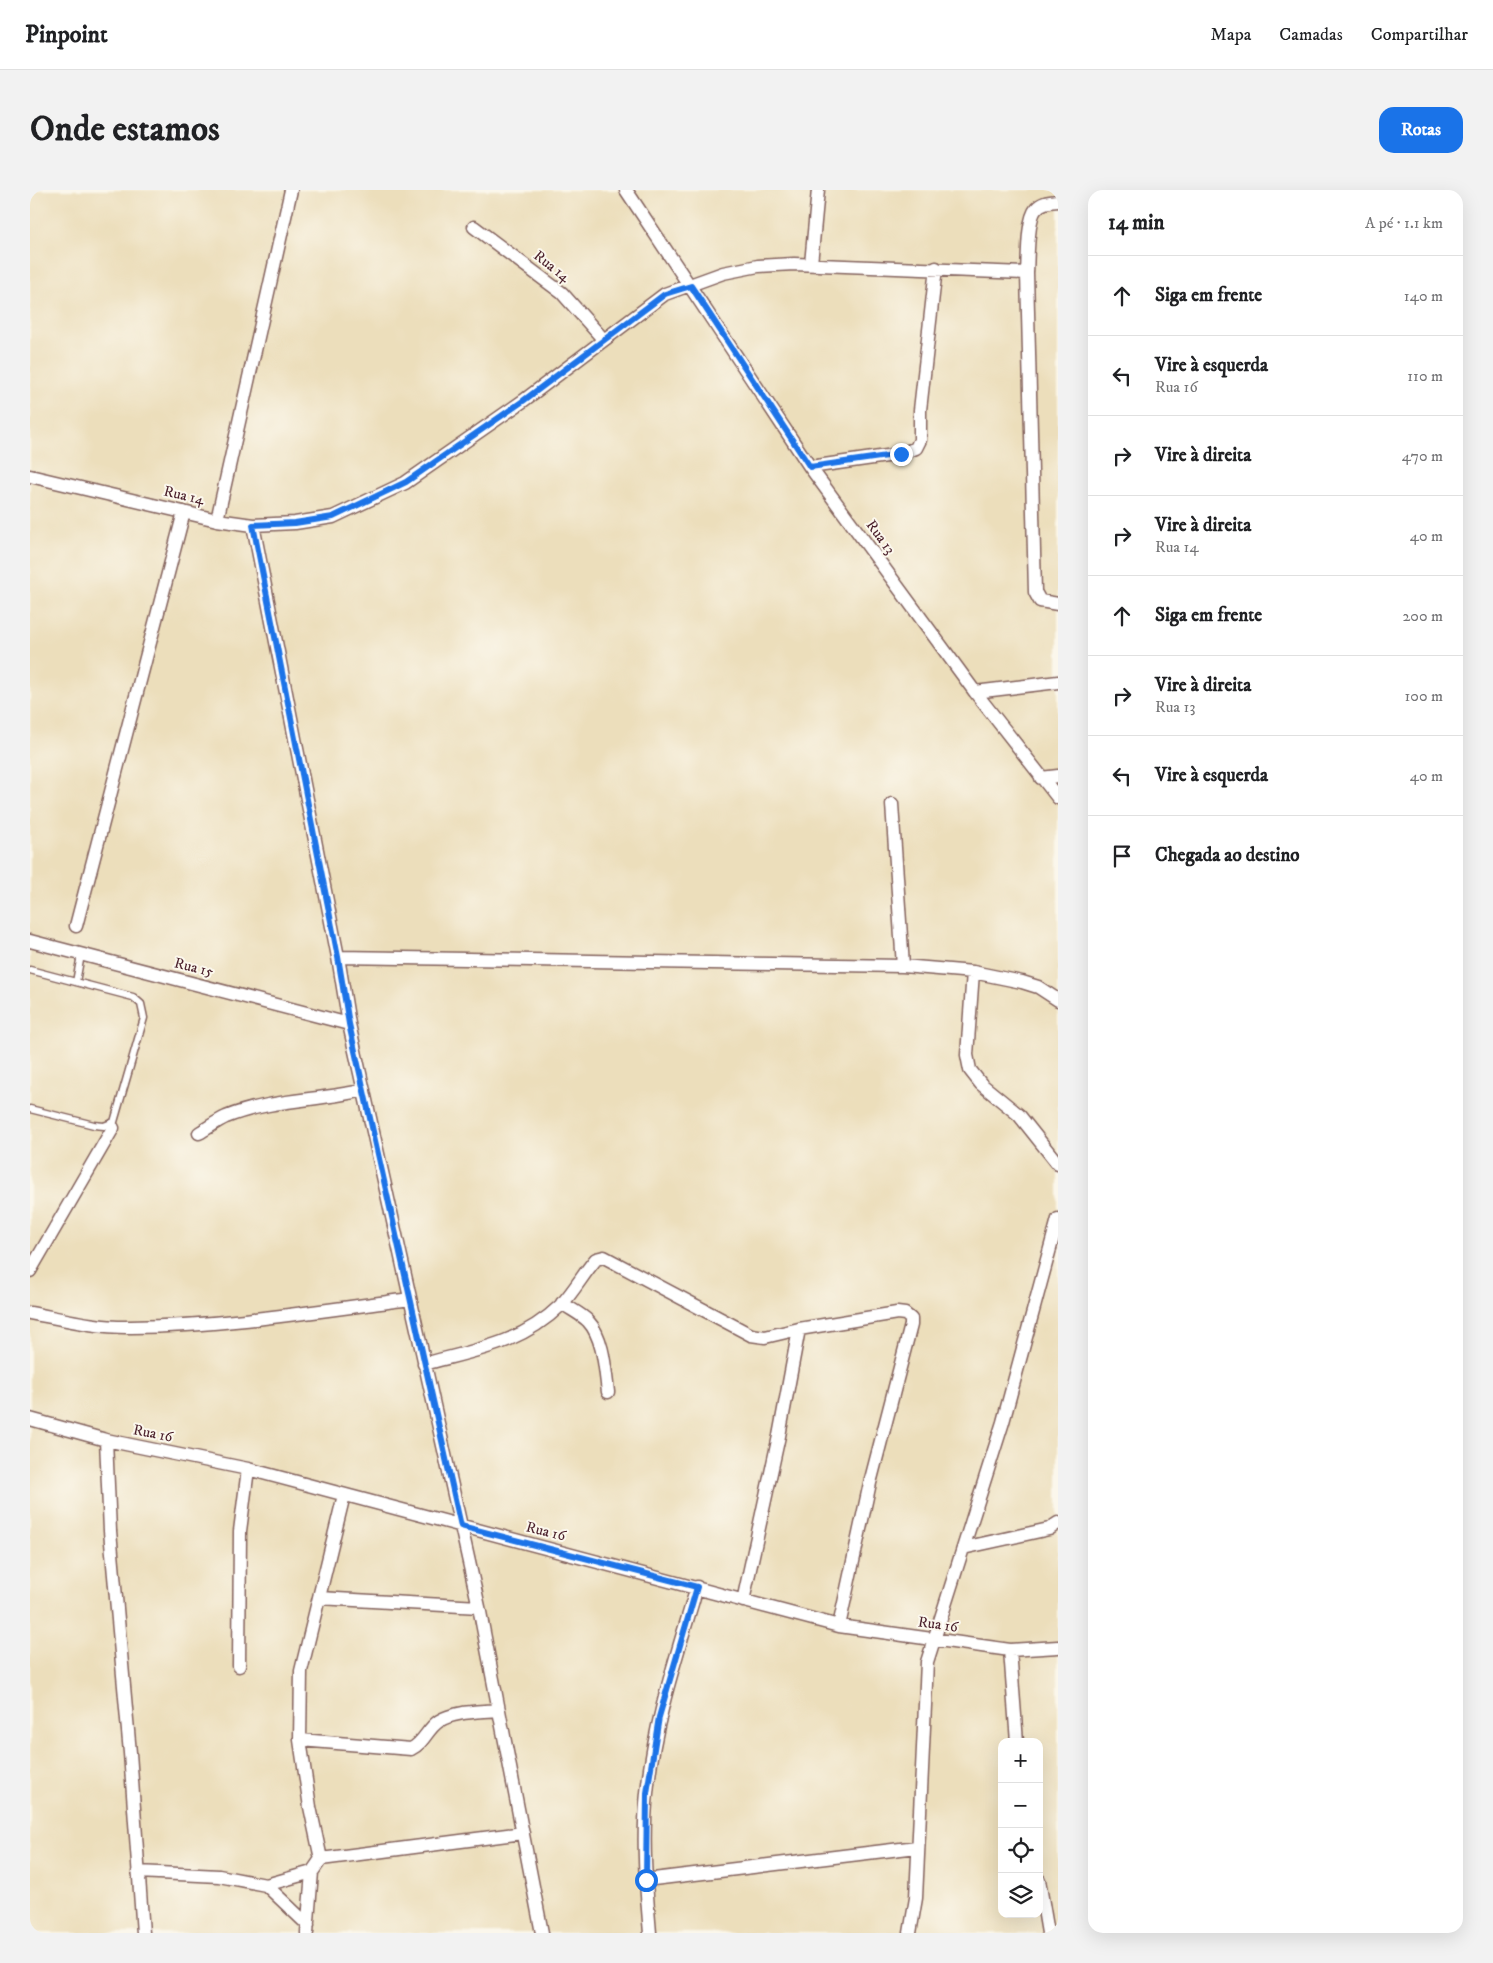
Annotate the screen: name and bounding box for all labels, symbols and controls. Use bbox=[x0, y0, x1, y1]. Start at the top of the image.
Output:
text: Pinpoint bbox=[25, 20, 108, 50]
text: Mapa bbox=[1211, 24, 1251, 46]
text: Camadas bbox=[1279, 24, 1343, 46]
text: Compartilhar bbox=[1371, 24, 1468, 46]
button: Rotas bbox=[1379, 107, 1463, 153]
text: Onde estamos bbox=[30, 108, 220, 152]
text: 14 min bbox=[1108, 210, 1164, 236]
text: A pé · 1.1 km bbox=[1365, 213, 1443, 233]
street label: Rua 14 bbox=[530, 246, 574, 287]
icon: ahead bbox=[1108, 282, 1136, 310]
text: Siga em frente bbox=[1155, 284, 1262, 307]
text: 140 m bbox=[1404, 286, 1443, 306]
text: Vire à esquerda bbox=[1155, 354, 1268, 377]
icon: left bbox=[1108, 362, 1136, 390]
text: 110 m bbox=[1407, 366, 1443, 386]
text: Rua 16 bbox=[1155, 377, 1198, 397]
icon: right bbox=[1108, 442, 1136, 470]
route end bbox=[890, 443, 913, 466]
text: Vire à direita bbox=[1155, 444, 1251, 467]
text: 470 m bbox=[1402, 446, 1443, 466]
street label: Rua 14 bbox=[162, 482, 206, 509]
text: Vire à direita bbox=[1155, 514, 1251, 537]
street label: Rua 13 bbox=[862, 516, 899, 558]
icon: right bbox=[1108, 522, 1136, 550]
text: 40 m bbox=[1410, 526, 1443, 546]
text: Rua 14 bbox=[1155, 537, 1199, 557]
icon: ahead bbox=[1108, 602, 1136, 630]
text: Siga em frente bbox=[1155, 604, 1262, 627]
text: 200 m bbox=[1402, 606, 1443, 626]
text: Vire à direita bbox=[1155, 674, 1251, 697]
icon: right bbox=[1108, 682, 1136, 710]
text: 100 m bbox=[1405, 686, 1443, 706]
text: Rua 13 bbox=[1155, 697, 1195, 717]
icon: left bbox=[1108, 762, 1136, 790]
text: Vire à esquerda bbox=[1155, 764, 1268, 787]
text: 40 m bbox=[1410, 766, 1443, 786]
icon: arrive bbox=[1108, 842, 1136, 870]
text: Chegada ao destino bbox=[1155, 844, 1300, 867]
street label: Rua 15 bbox=[172, 953, 216, 982]
street label: Rua 16 bbox=[131, 1420, 176, 1447]
street label: Rua 16 bbox=[524, 1517, 569, 1546]
street label: Rua 16 bbox=[917, 1612, 960, 1637]
map controls bbox=[998, 1738, 1043, 1918]
button: + bbox=[998, 1738, 1043, 1783]
button: − bbox=[998, 1783, 1043, 1828]
button: locate bbox=[998, 1828, 1043, 1873]
route start bbox=[635, 1869, 658, 1892]
button: layers bbox=[998, 1873, 1043, 1918]

